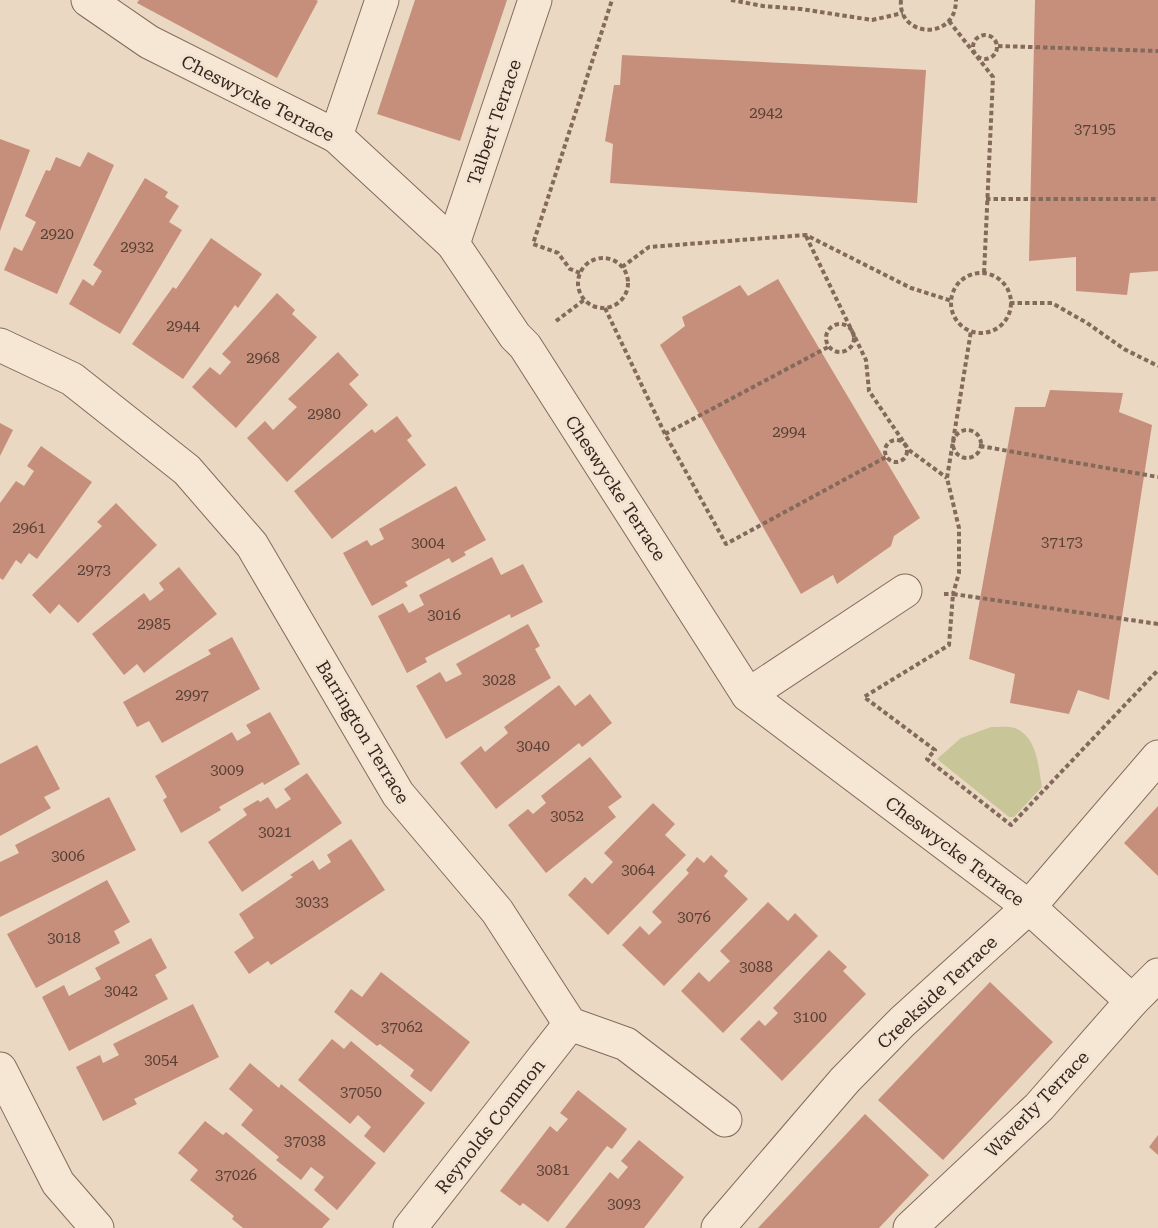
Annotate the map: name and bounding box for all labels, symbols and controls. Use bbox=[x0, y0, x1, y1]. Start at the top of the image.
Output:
street label: Cheswycke Terrace bbox=[178, 50, 338, 146]
street label: Talbert Terrace bbox=[463, 56, 525, 188]
house number: 2942 bbox=[749, 104, 783, 122]
house number: 37195 bbox=[1074, 120, 1116, 138]
house number: 2920 bbox=[40, 225, 74, 243]
house number: 2932 bbox=[120, 238, 154, 256]
house number: 2944 bbox=[166, 317, 200, 335]
house number: 2968 bbox=[246, 349, 280, 367]
house number: 2980 bbox=[307, 405, 341, 423]
street label: Cheswycke Terrace bbox=[561, 412, 671, 565]
house number: 2994 bbox=[772, 423, 806, 441]
house number: 2961 bbox=[12, 519, 46, 537]
house number: 37173 bbox=[1041, 533, 1083, 551]
house number: 3004 bbox=[411, 534, 445, 552]
house number: 2973 bbox=[77, 561, 111, 579]
house number: 3016 bbox=[427, 606, 461, 624]
house number: 2985 bbox=[137, 615, 171, 633]
street label: Barrington Terrace bbox=[312, 657, 414, 807]
house number: 3028 bbox=[482, 671, 516, 689]
house number: 2997 bbox=[175, 686, 209, 704]
house number: 3040 bbox=[516, 737, 550, 755]
house number: 3009 bbox=[210, 761, 244, 779]
street label: Cheswycke Terrace bbox=[881, 792, 1029, 910]
house number: 3052 bbox=[550, 807, 584, 825]
house number: 3021 bbox=[258, 823, 292, 841]
house number: 3006 bbox=[51, 847, 85, 865]
house number: 3064 bbox=[621, 861, 655, 879]
house number: 3033 bbox=[295, 893, 329, 911]
house number: 3076 bbox=[677, 908, 711, 926]
house number: 3018 bbox=[47, 929, 81, 947]
street label: Creekside Terrace bbox=[873, 931, 1001, 1053]
house number: 3088 bbox=[739, 958, 773, 976]
house number: 3042 bbox=[104, 982, 138, 1000]
house number: 3100 bbox=[793, 1008, 827, 1026]
house number: 37062 bbox=[381, 1018, 423, 1036]
street label: Waverly Terrace bbox=[981, 1046, 1093, 1162]
house number: 3054 bbox=[144, 1051, 178, 1069]
street label: Reynolds Common bbox=[431, 1054, 549, 1197]
house number: 37050 bbox=[340, 1083, 382, 1101]
house number: 37038 bbox=[284, 1132, 326, 1150]
house number: 3081 bbox=[536, 1161, 570, 1179]
house number: 37026 bbox=[215, 1166, 257, 1184]
house number: 3093 bbox=[607, 1195, 641, 1213]

